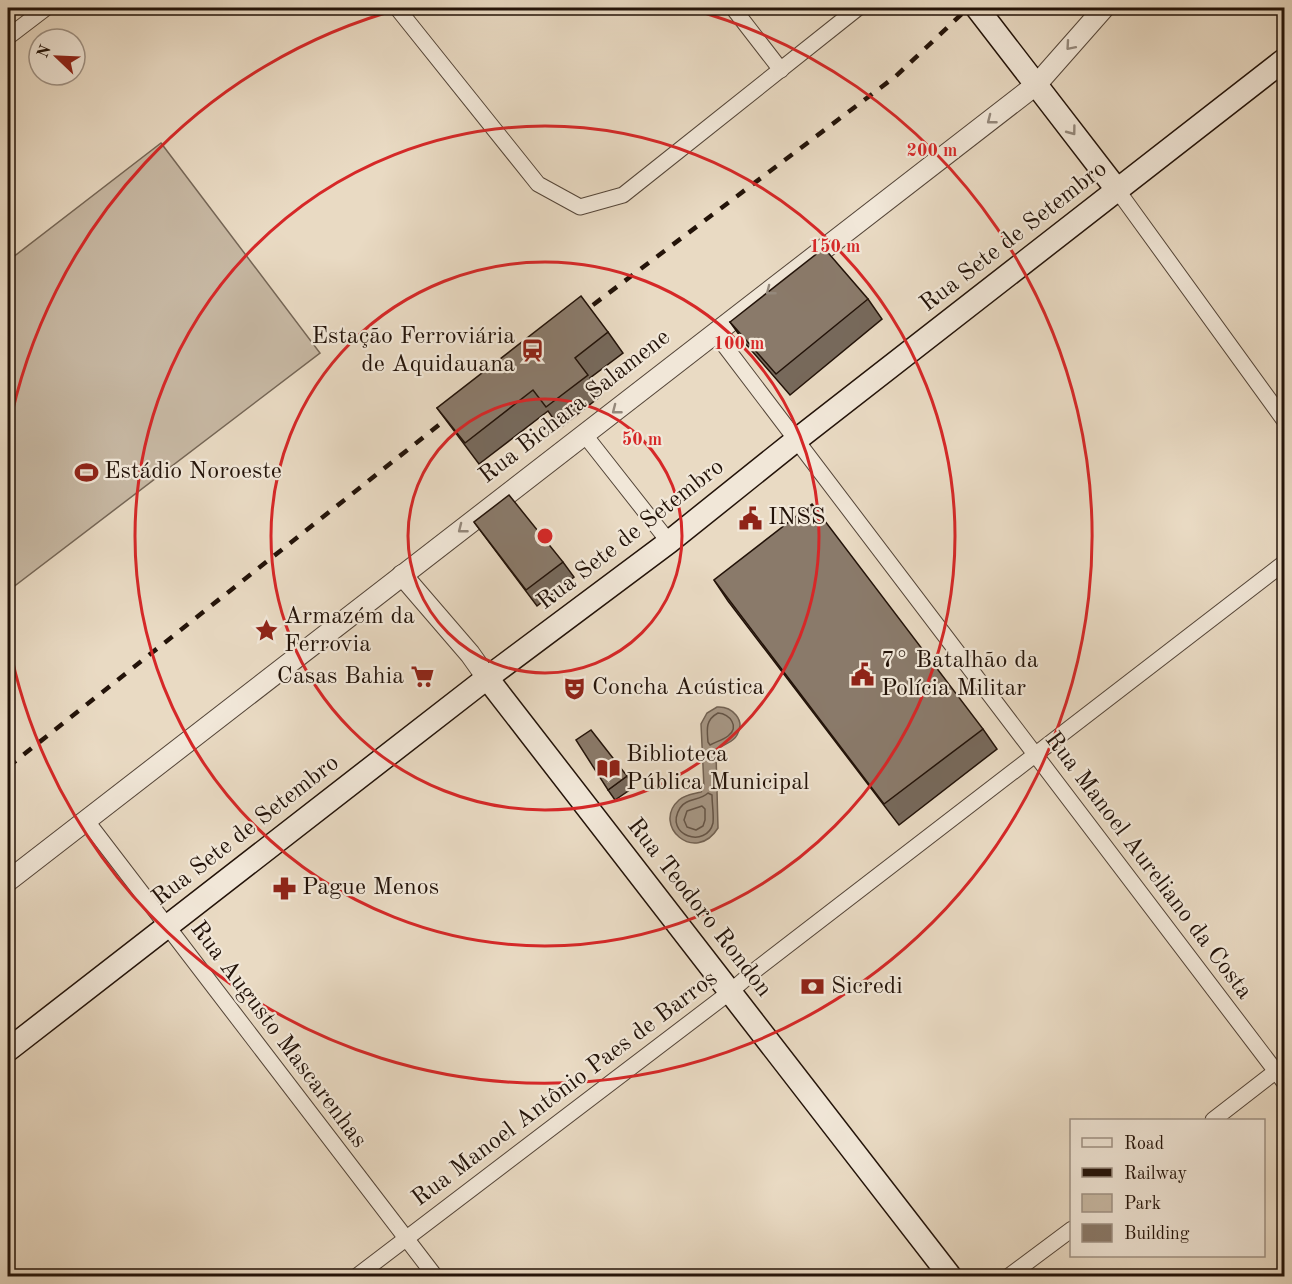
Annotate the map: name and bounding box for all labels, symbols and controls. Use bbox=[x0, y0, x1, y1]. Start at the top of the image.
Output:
north arrow bbox=[27, 27, 87, 87]
one-way arrow bbox=[1067, 39, 1078, 50]
text: N bbox=[35, 42, 55, 61]
one-way arrow bbox=[986, 112, 997, 123]
one-way arrow bbox=[1065, 124, 1076, 135]
text: 200 m bbox=[907, 142, 957, 160]
street label: Rua Sete de Setembro bbox=[916, 157, 1112, 317]
text: 150 m bbox=[810, 238, 860, 256]
one-way arrow bbox=[766, 283, 777, 294]
place label: Estação Ferroviária de Aquidauana bbox=[311, 325, 515, 377]
street label: Rua Bichara Salamene bbox=[475, 325, 675, 489]
text: 100 m bbox=[714, 335, 764, 353]
station icon: Estação Ferroviária de Aquidauana bbox=[520, 338, 546, 364]
one-way arrow bbox=[611, 402, 622, 413]
text: 50 m bbox=[622, 431, 662, 449]
street label: Rua Sete de Setembro bbox=[533, 455, 729, 615]
sports icon: Estádio Noroeste bbox=[73, 459, 99, 485]
place label: Estádio Noroeste bbox=[104, 460, 282, 484]
public building icon: INSS bbox=[737, 505, 763, 531]
place label: INSS bbox=[768, 506, 826, 530]
one-way arrow bbox=[457, 522, 468, 533]
centre of rings bbox=[535, 526, 555, 546]
place label: Armazém da Ferrovia bbox=[284, 605, 415, 657]
place icon: Armazém da Ferrovia bbox=[253, 618, 279, 644]
place label: 7° Batalhão da Polícia Militar bbox=[881, 649, 1039, 701]
public building icon: 7° Batalhão da Polícia Militar bbox=[850, 662, 876, 688]
supermarket icon: Casas Bahia bbox=[409, 664, 435, 690]
place label: Casas Bahia bbox=[277, 665, 404, 689]
theatre icon: Concha Acústica bbox=[561, 675, 587, 701]
place label: Concha Acústica bbox=[592, 676, 764, 700]
street label: Rua Manoel Aureliano da Costa bbox=[1040, 728, 1256, 1004]
place label: Biblioteca Pública Municipal bbox=[626, 743, 810, 795]
street label: Rua Sete de Setembro bbox=[148, 751, 344, 911]
library icon: Biblioteca Pública Municipal bbox=[595, 756, 621, 782]
street label: Rua Teodoro Rondon bbox=[622, 814, 776, 1002]
pharmacy icon: Pague Menos bbox=[271, 875, 297, 901]
place label: Pague Menos bbox=[302, 876, 439, 900]
street label: Rua Augusto Mascarenhas bbox=[185, 917, 371, 1153]
street label: Rua Manoel Antônio Paes de Barros bbox=[408, 966, 722, 1212]
bank icon: Sicredi bbox=[800, 974, 826, 1000]
place label: Sicredi bbox=[831, 975, 903, 999]
legend bbox=[1070, 1119, 1265, 1257]
text: Road bbox=[1124, 1135, 1164, 1153]
text: Railway bbox=[1124, 1165, 1187, 1183]
text: Park bbox=[1124, 1195, 1161, 1213]
text: Building bbox=[1124, 1225, 1190, 1243]

